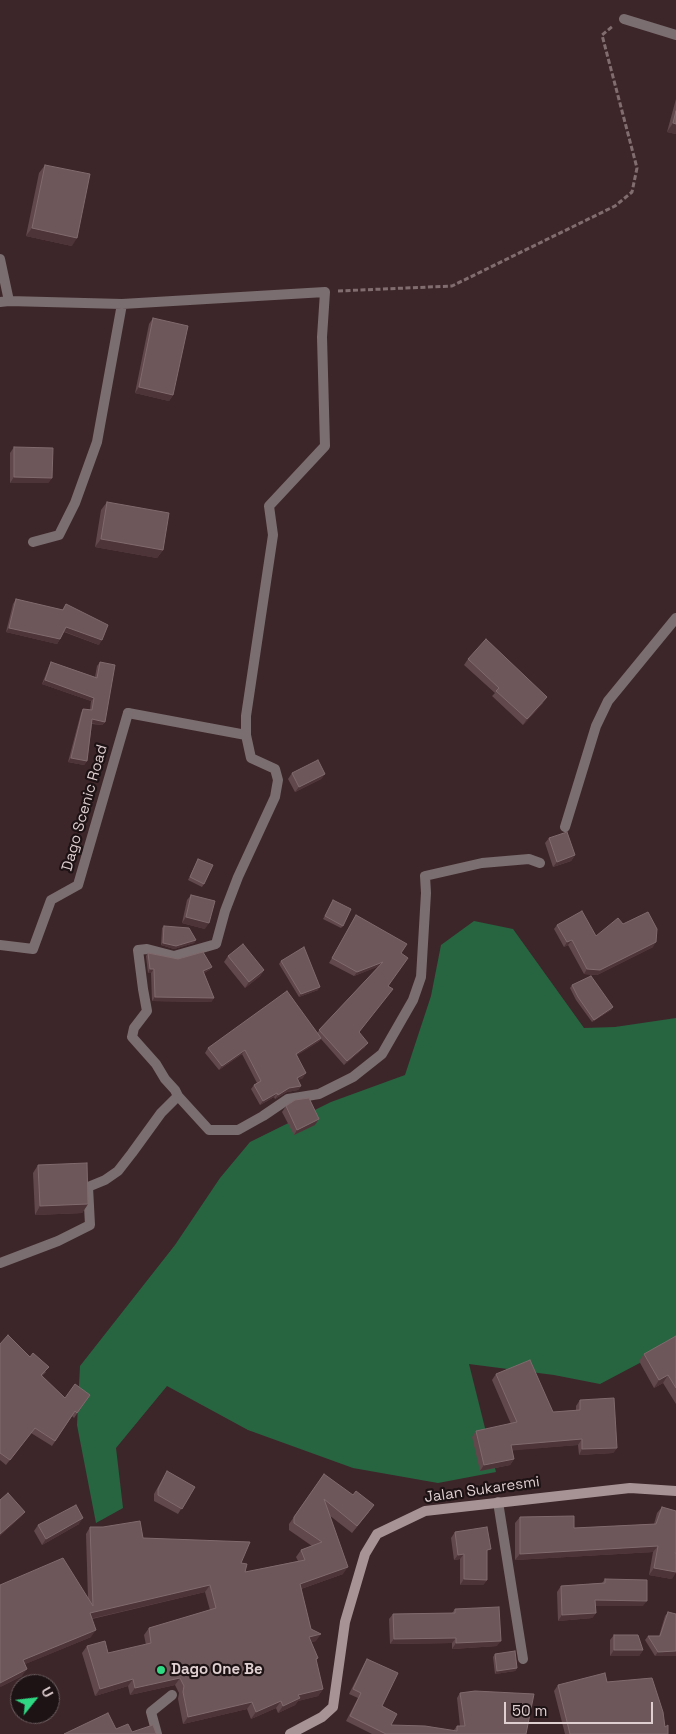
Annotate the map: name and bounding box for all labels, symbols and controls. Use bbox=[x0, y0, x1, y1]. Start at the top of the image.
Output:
street label: Dago Scenic Road bbox=[58, 743, 112, 873]
street label: Jalan Sukaresmi bbox=[423, 1473, 541, 1507]
place label: Dago One Be bbox=[171, 1661, 263, 1679]
marker: Dago One Be bbox=[155, 1664, 167, 1676]
north arrow bbox=[10, 1674, 60, 1724]
text: U bbox=[37, 1684, 57, 1701]
scale bar bbox=[506, 1692, 655, 1724]
text: 50 m bbox=[512, 1701, 547, 1720]

